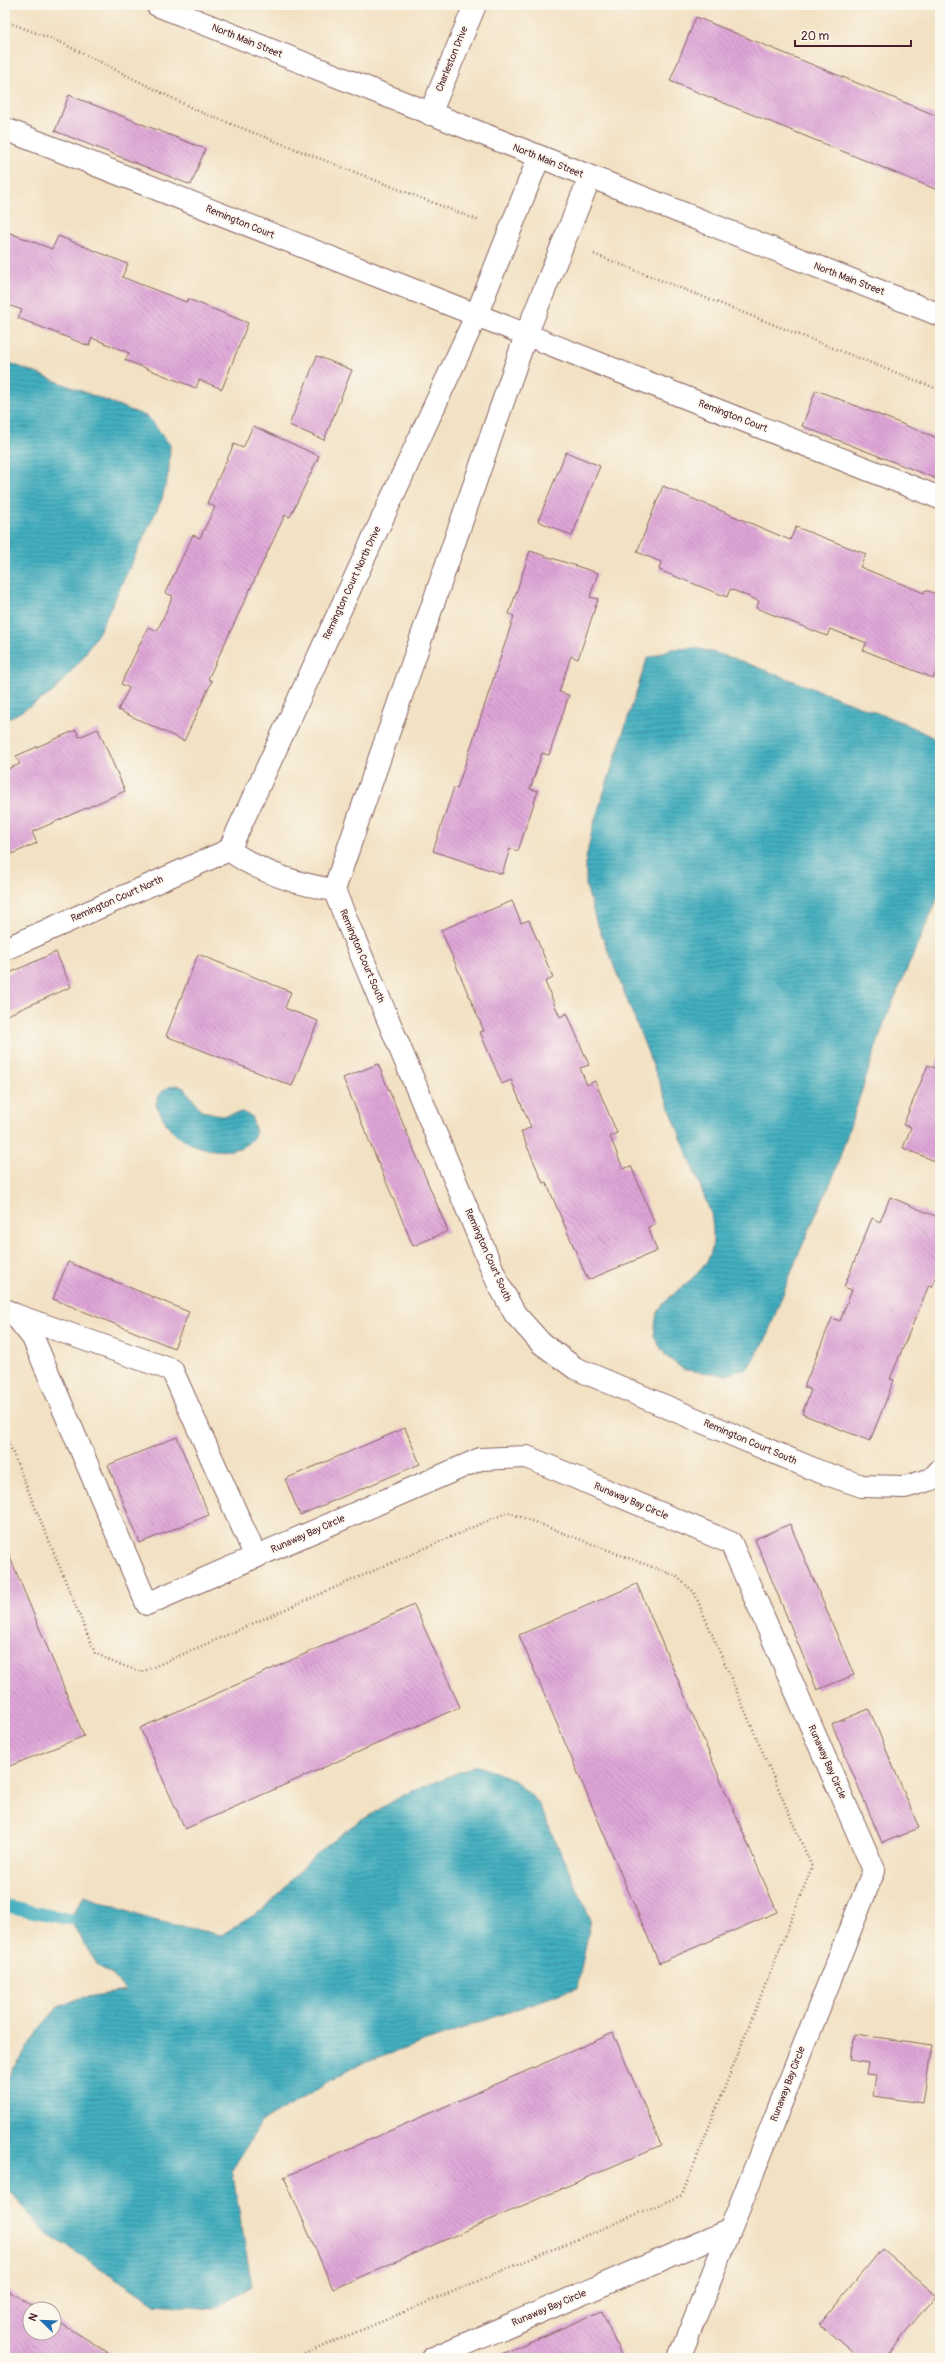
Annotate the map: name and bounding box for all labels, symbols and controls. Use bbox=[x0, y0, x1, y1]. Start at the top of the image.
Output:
street label: North Main Street bbox=[210, 21, 285, 61]
scale bar bbox=[795, 22, 911, 48]
street label: Charleston Drive bbox=[433, 25, 471, 93]
text: 20 m bbox=[801, 29, 830, 44]
street label: North Main Street bbox=[511, 141, 586, 181]
street label: Remington Court bbox=[204, 203, 277, 242]
street label: North Main Street bbox=[812, 260, 887, 298]
street label: Remington Court bbox=[697, 397, 770, 435]
street label: Remington Court North Drive bbox=[321, 525, 384, 641]
street label: Remington Court North bbox=[69, 873, 165, 925]
street label: Remington Court South bbox=[337, 907, 387, 1005]
street label: Remington Court South bbox=[462, 1207, 514, 1304]
street label: Remington Court South bbox=[701, 1417, 799, 1467]
street label: Runaway Bay Circle bbox=[592, 1480, 670, 1522]
street label: Runaway Bay Circle bbox=[269, 1512, 347, 1556]
street label: Runaway Bay Circle bbox=[805, 1723, 849, 1801]
street label: Runaway Bay Circle bbox=[768, 2045, 808, 2123]
street label: Runaway Bay Circle bbox=[510, 2287, 588, 2329]
north arrow bbox=[22, 2301, 62, 2341]
text: N bbox=[26, 2311, 41, 2323]

